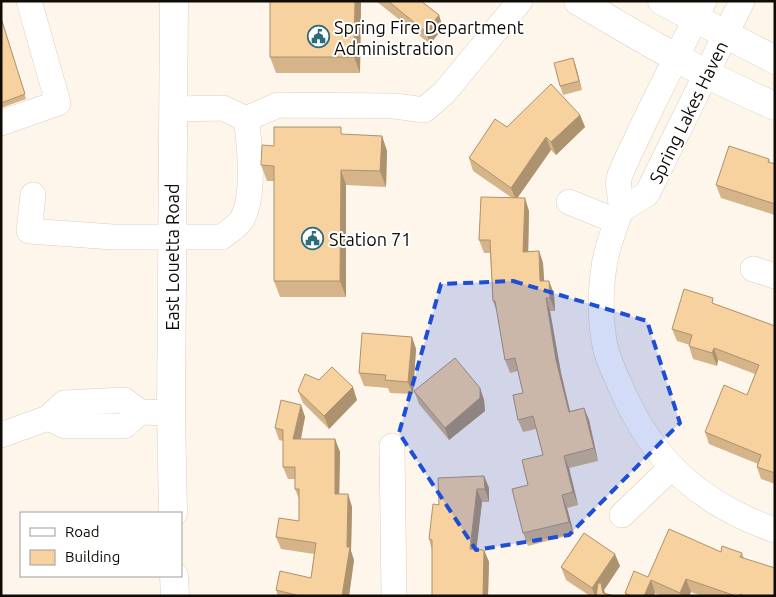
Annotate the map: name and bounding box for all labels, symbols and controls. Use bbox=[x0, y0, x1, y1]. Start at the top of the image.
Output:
place label: Spring Fire Department Administration bbox=[334, 17, 524, 58]
public building icon: Spring Fire Department Administration bbox=[306, 25, 330, 49]
street label: Spring Lakes Haven bbox=[645, 38, 731, 186]
street label: East Louetta Road bbox=[162, 183, 182, 331]
public building icon: Station 71 bbox=[301, 227, 325, 251]
place label: Station 71 bbox=[329, 229, 411, 249]
legend bbox=[20, 512, 182, 577]
text: Road bbox=[65, 523, 100, 540]
text: Building bbox=[65, 548, 120, 565]

